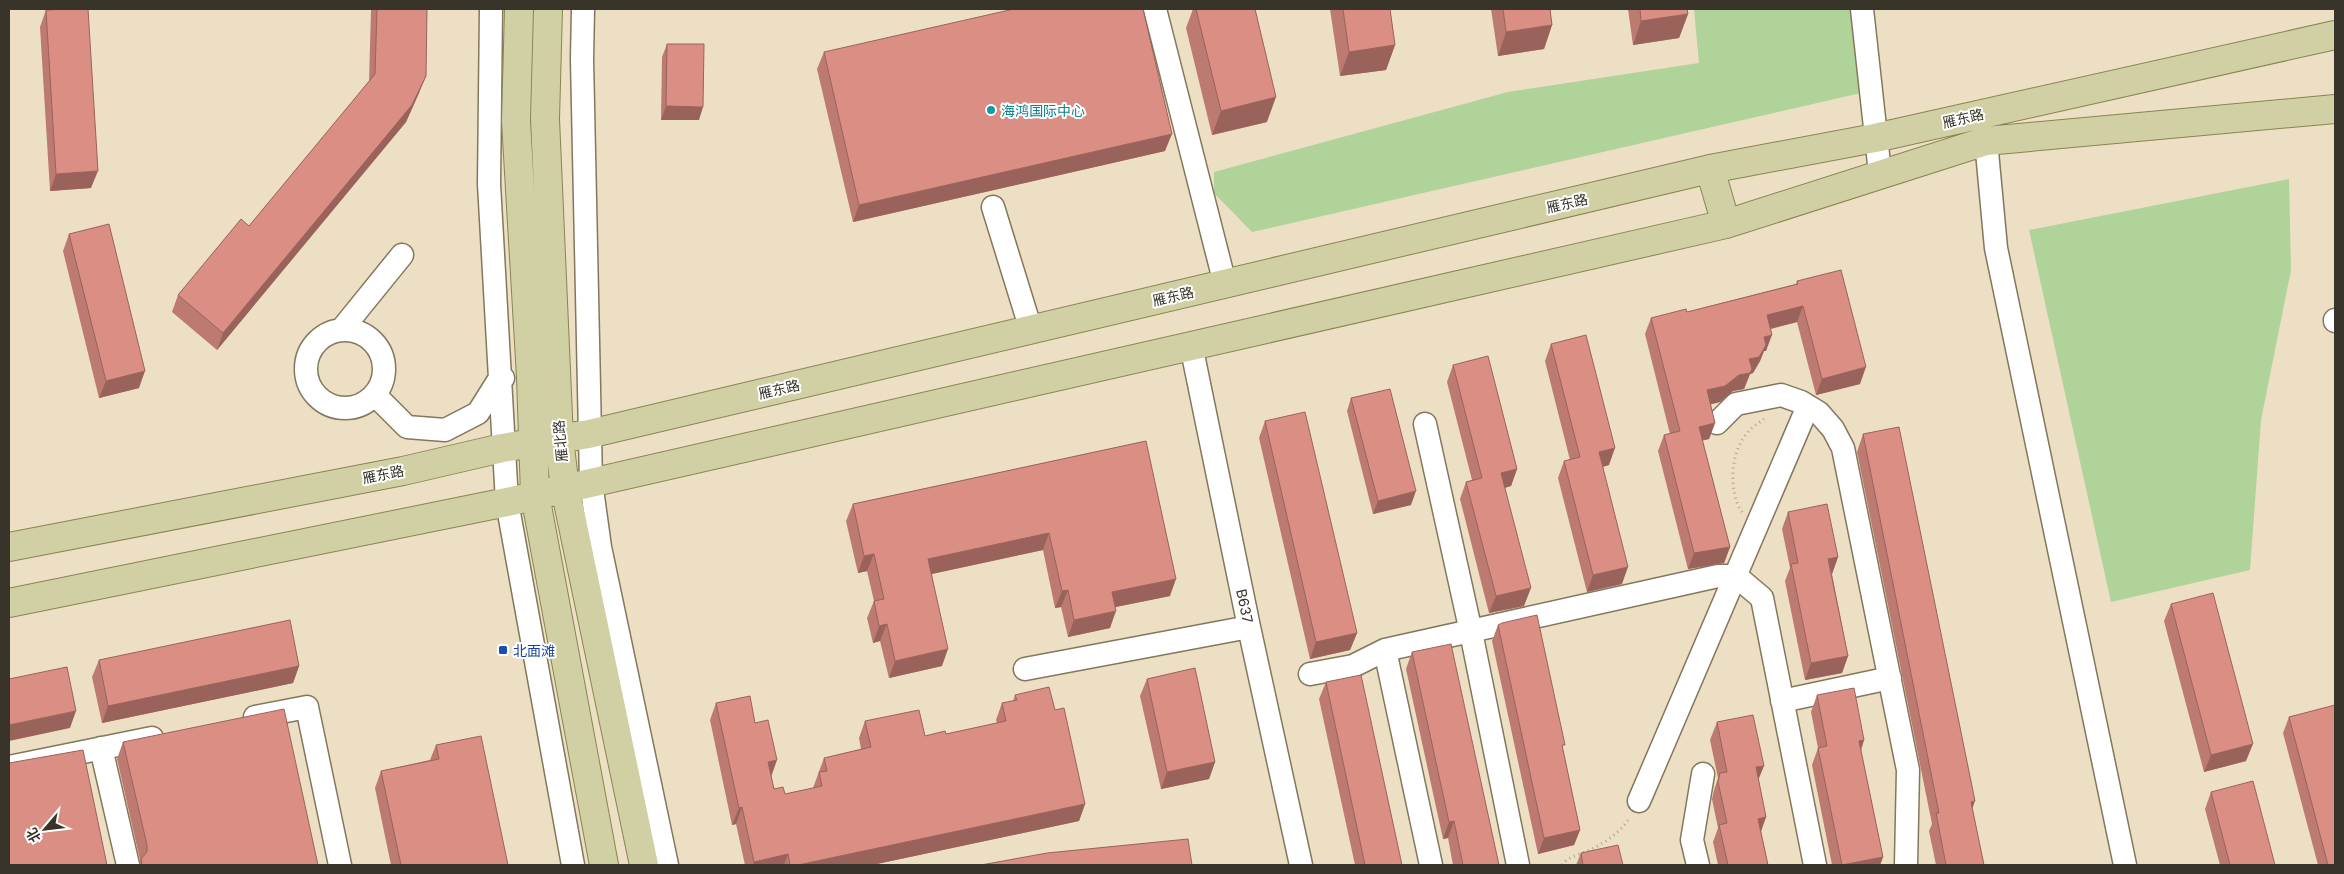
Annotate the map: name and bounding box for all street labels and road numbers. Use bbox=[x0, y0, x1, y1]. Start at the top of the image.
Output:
street label: 雁东路 bbox=[1941, 105, 1985, 131]
street label: 雁东路 bbox=[1545, 190, 1589, 216]
street label: 雁东路 bbox=[1151, 283, 1195, 309]
street label: 雁东路 bbox=[757, 376, 801, 402]
street label: 雁北路 bbox=[550, 419, 570, 463]
street label: 雁东路 bbox=[361, 462, 405, 486]
street label: B637 bbox=[1233, 587, 1257, 625]

